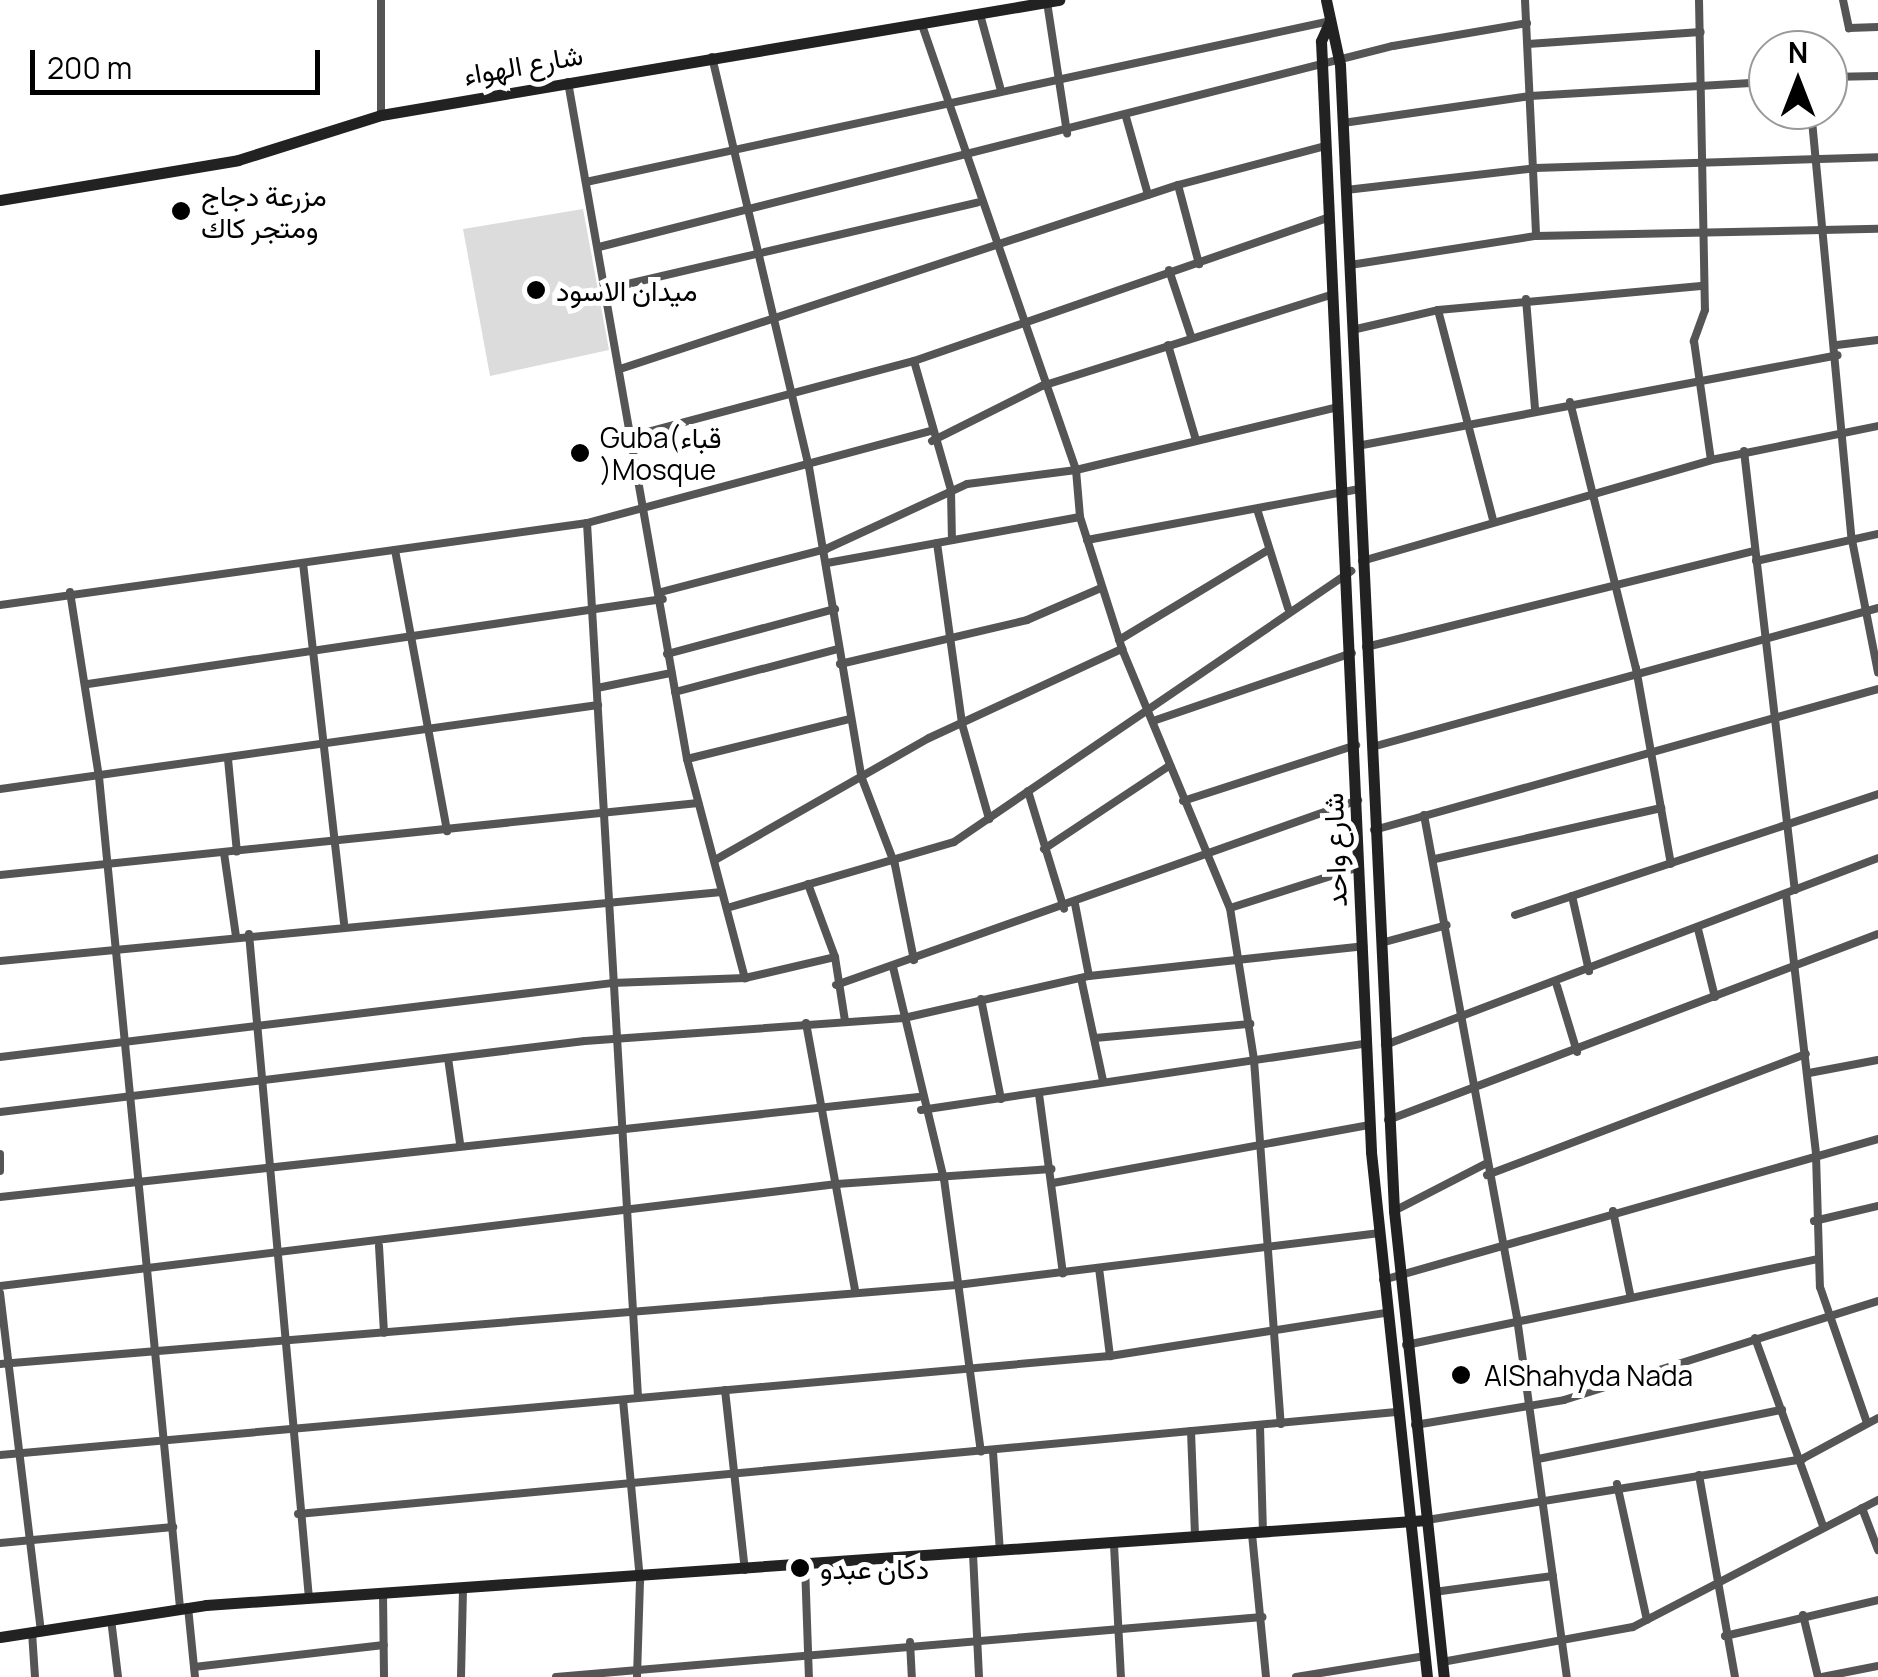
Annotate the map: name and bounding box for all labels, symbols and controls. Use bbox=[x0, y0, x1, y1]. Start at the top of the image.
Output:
scale bar bbox=[35, 30, 325, 92]
north arrow bbox=[1748, 30, 1848, 130]
text: N bbox=[1788, 33, 1808, 71]
street label: شارع الهواء bbox=[461, 37, 585, 91]
text: 200 m bbox=[47, 47, 132, 88]
place label: مزرعة دجاج ومتجر كاك bbox=[201, 178, 327, 244]
marker: مزرعة دجاج ومتجر كاك bbox=[170, 200, 192, 222]
place label: ميدان الاسود bbox=[556, 273, 697, 307]
marker: ميدان الاسود bbox=[525, 279, 547, 301]
place label: Guba(قباء )Mosque bbox=[600, 420, 722, 486]
marker: Guba(قباء )Mosque bbox=[569, 442, 591, 464]
street label: شارع واحد bbox=[1315, 792, 1353, 908]
place label: AlShahyda Nada bbox=[1484, 1358, 1693, 1392]
marker: AlShahyda Nada bbox=[1448, 1362, 1474, 1388]
place label: دكان عبدو bbox=[820, 1551, 929, 1585]
marker: دكان عبدو bbox=[789, 1557, 811, 1579]

